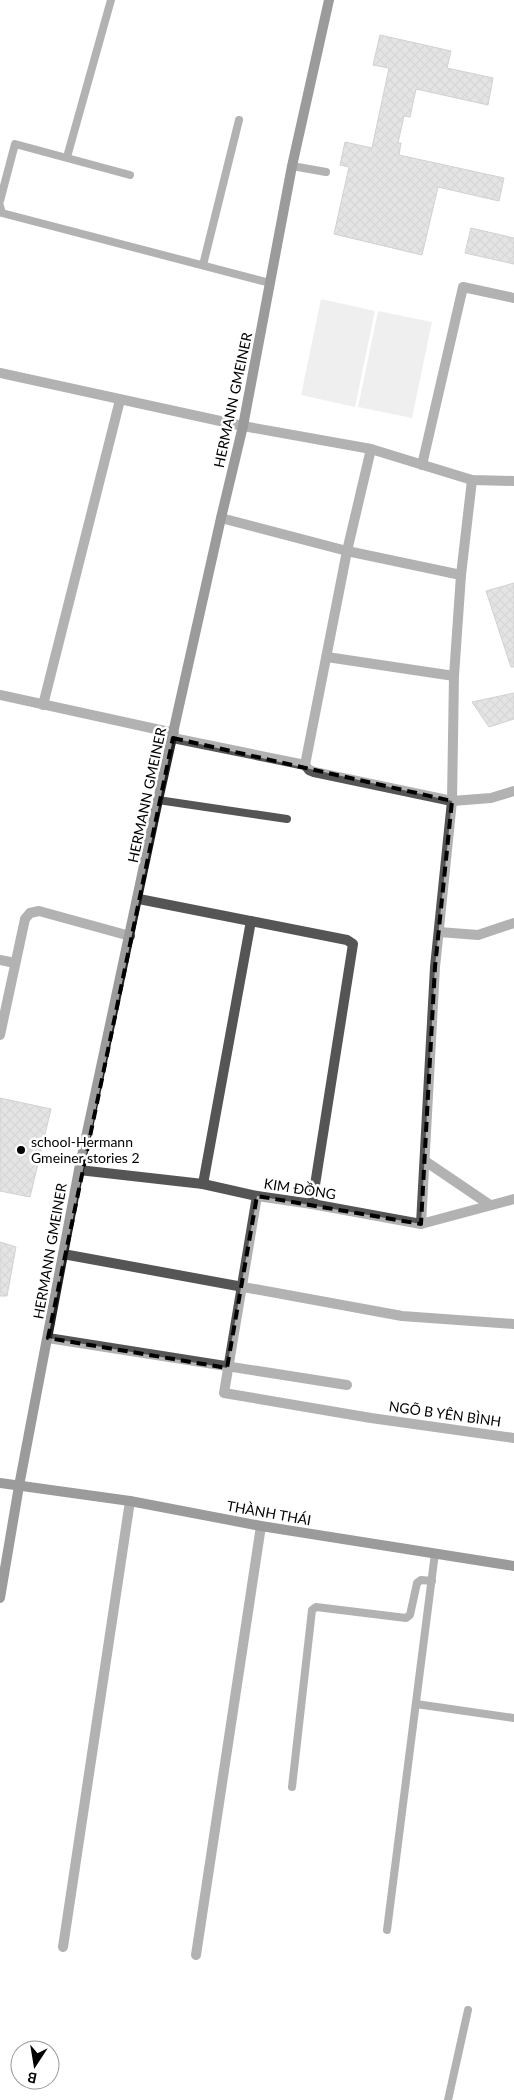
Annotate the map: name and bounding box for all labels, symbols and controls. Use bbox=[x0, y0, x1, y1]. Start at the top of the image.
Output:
street label: HERMANN GMEINER bbox=[210, 331, 255, 469]
street label: HERMANN GMEINER bbox=[124, 726, 169, 864]
place label: school-Hermann Gmeiner stories 2 bbox=[31, 1133, 140, 1166]
marker: school-Hermann Gmeiner stories 2 bbox=[15, 1144, 27, 1156]
street label: KIM ĐỒNG bbox=[263, 1174, 337, 1203]
street label: HERMANN GMEINER bbox=[29, 1181, 70, 1320]
street label: NGÕ B YÊN BÌNH bbox=[388, 1397, 502, 1430]
street label: THÀNH THÁI bbox=[226, 1497, 313, 1528]
north arrow bbox=[10, 2040, 60, 2090]
text: B bbox=[26, 2069, 38, 2087]

